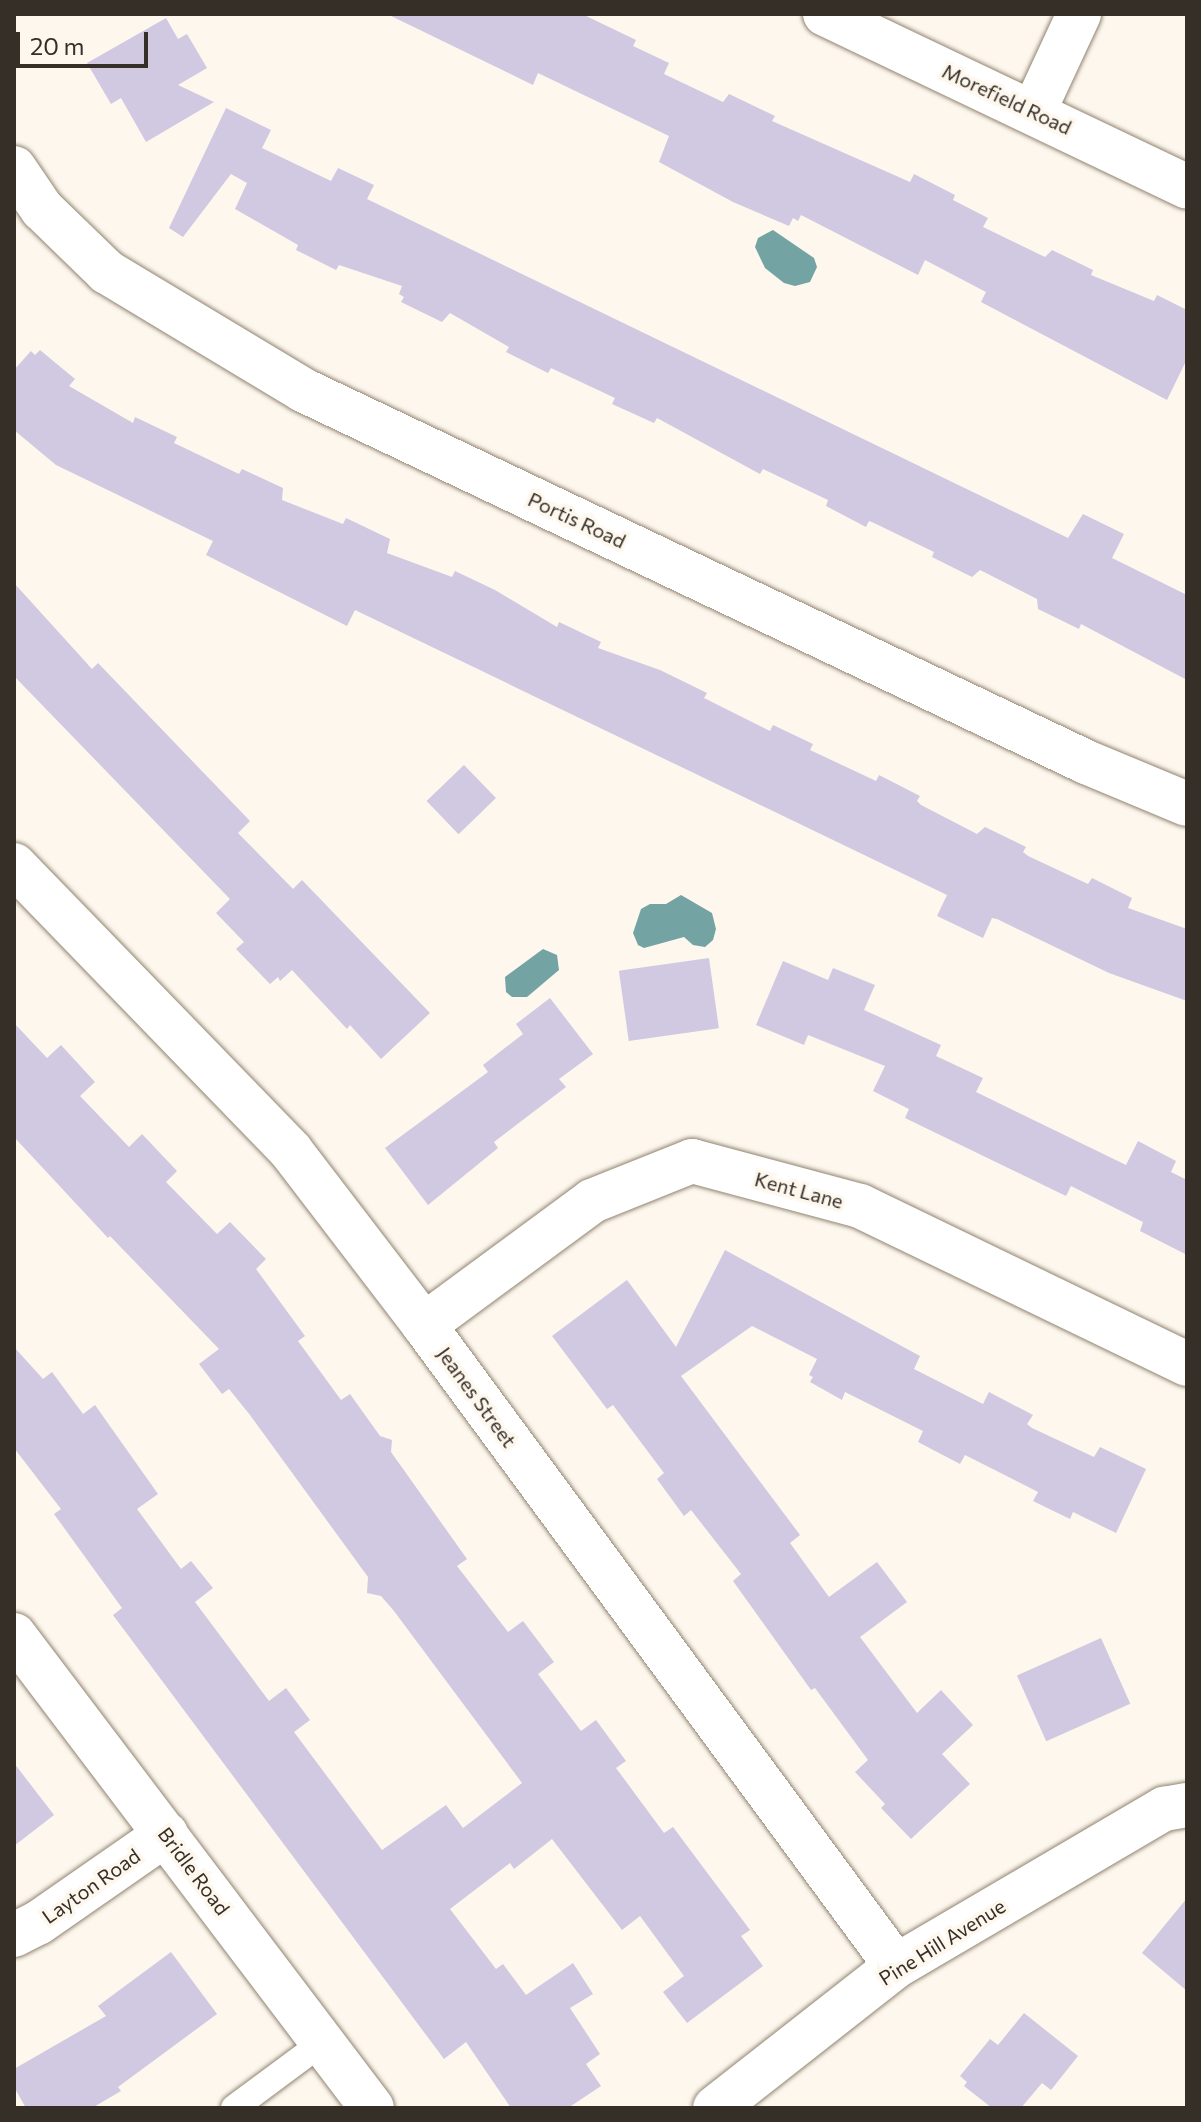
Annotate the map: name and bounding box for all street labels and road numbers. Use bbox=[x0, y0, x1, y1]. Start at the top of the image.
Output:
street label: Morefield Road bbox=[939, 59, 1075, 139]
street label: Portis Road bbox=[524, 487, 630, 553]
street label: Kent Lane bbox=[752, 1167, 846, 1213]
street label: Jeanes Street bbox=[433, 1342, 521, 1452]
street label: Bridle Road bbox=[153, 1822, 235, 1920]
street label: Layton Road bbox=[37, 1843, 145, 1929]
street label: Pine Hill Avenue bbox=[874, 1894, 1010, 1990]

